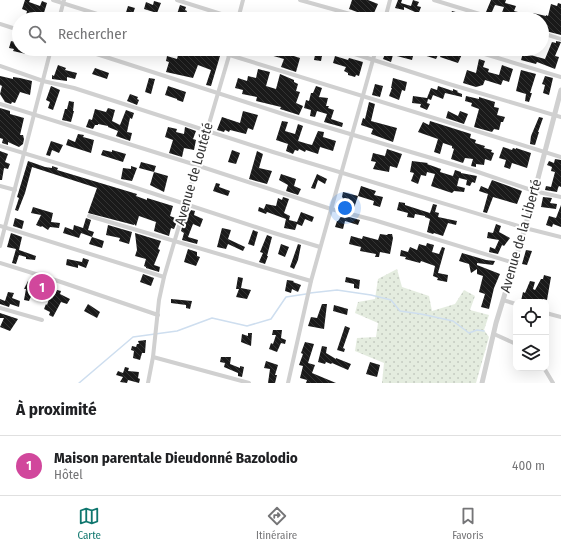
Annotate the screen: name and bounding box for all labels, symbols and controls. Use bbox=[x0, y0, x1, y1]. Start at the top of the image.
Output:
search box bbox=[12, 12, 549, 56]
icon: search bbox=[26, 23, 48, 45]
text: Rechercher bbox=[58, 25, 127, 43]
street label: Avenue de Loutété bbox=[171, 121, 217, 227]
street label: Avenue de la Liberté bbox=[497, 177, 545, 295]
your location bbox=[335, 198, 355, 218]
pin: 1 bbox=[29, 272, 55, 302]
map controls bbox=[513, 299, 549, 371]
button: locate bbox=[513, 299, 549, 335]
button: layers bbox=[513, 335, 549, 371]
text: À proximité bbox=[16, 399, 97, 420]
text: Maison parentale Dieudonné Bazolodio bbox=[54, 449, 298, 467]
text: 1 bbox=[26, 458, 32, 473]
text: 400 m bbox=[512, 458, 545, 473]
text: Hôtel bbox=[54, 467, 83, 482]
tab: Carte bbox=[77, 505, 101, 542]
tab: Itinéraire bbox=[256, 505, 297, 542]
tab: Favoris bbox=[452, 505, 483, 542]

